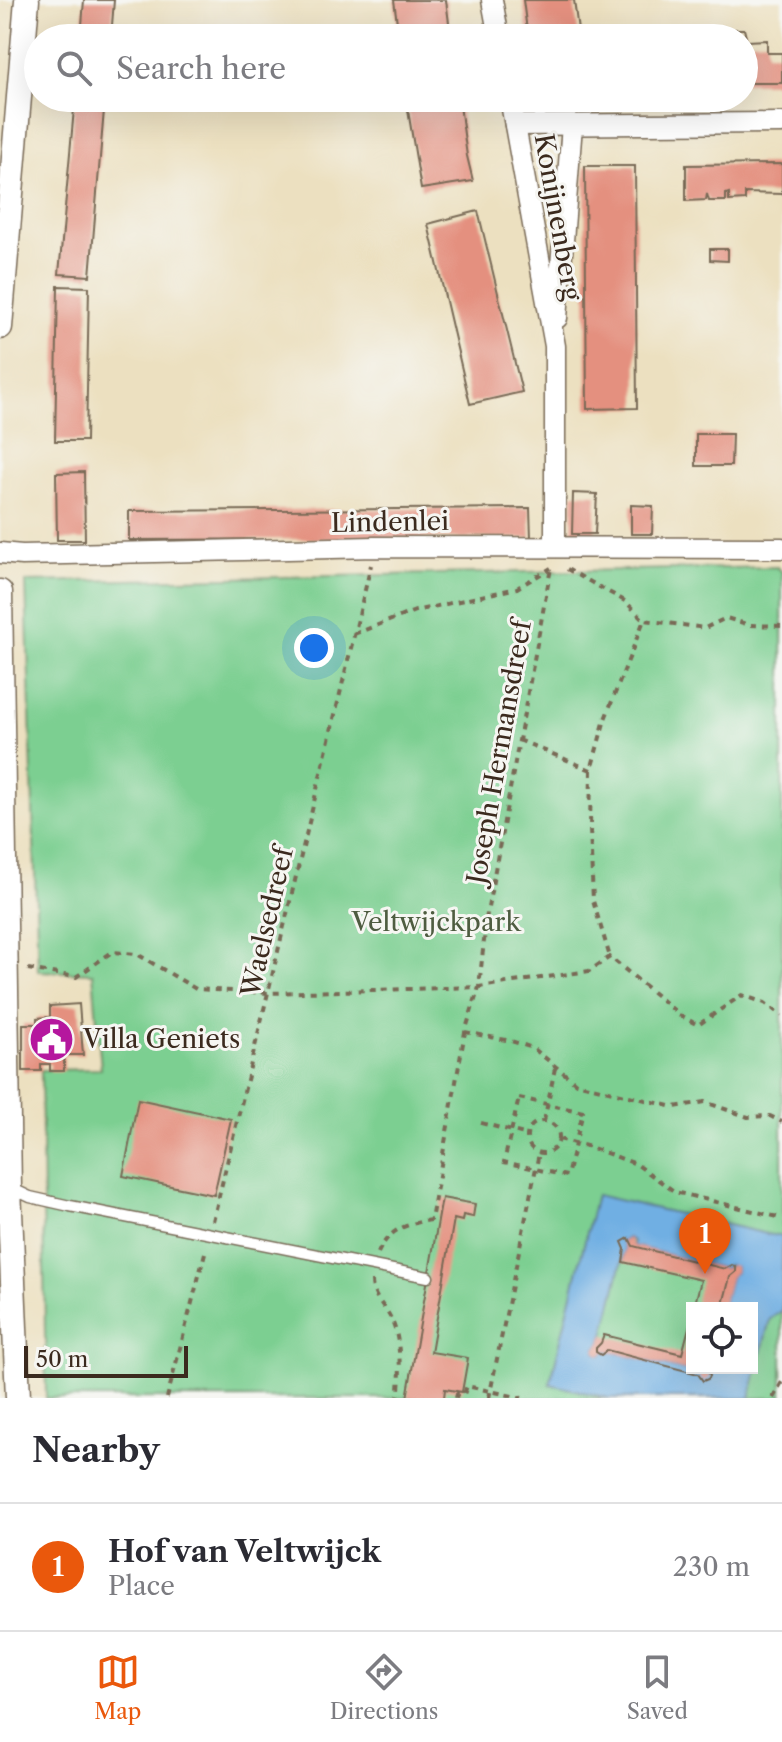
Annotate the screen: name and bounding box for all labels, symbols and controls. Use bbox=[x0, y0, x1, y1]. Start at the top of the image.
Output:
search box bbox=[24, 24, 758, 112]
icon: search bbox=[52, 46, 96, 90]
text: Search here bbox=[116, 50, 286, 87]
street label: Konijnenberg bbox=[528, 131, 588, 303]
street label: Lindenlei bbox=[331, 505, 449, 539]
street label: Joseph Hermansdreef bbox=[459, 615, 538, 890]
your location bbox=[294, 628, 334, 668]
street label: Waelsedreef bbox=[234, 841, 300, 1001]
park label: Veltwijckpark bbox=[350, 906, 522, 938]
public building icon: Villa Geniets bbox=[28, 1015, 76, 1063]
place label: Villa Geniets bbox=[82, 1023, 240, 1055]
pin: 1 bbox=[679, 1208, 731, 1274]
map controls bbox=[686, 1302, 758, 1374]
button: locate bbox=[686, 1302, 758, 1374]
scale bar bbox=[24, 1342, 188, 1378]
text: 50 m bbox=[36, 1346, 88, 1373]
text: Nearby bbox=[32, 1429, 160, 1471]
text: Hof van Veltwijck bbox=[108, 1533, 381, 1570]
text: 1 bbox=[52, 1551, 64, 1583]
text: 230 m bbox=[673, 1551, 750, 1583]
text: Place bbox=[108, 1570, 175, 1602]
tab: Map bbox=[94, 1650, 141, 1725]
tab: Directions bbox=[330, 1650, 438, 1725]
tab: Saved bbox=[627, 1650, 688, 1725]

